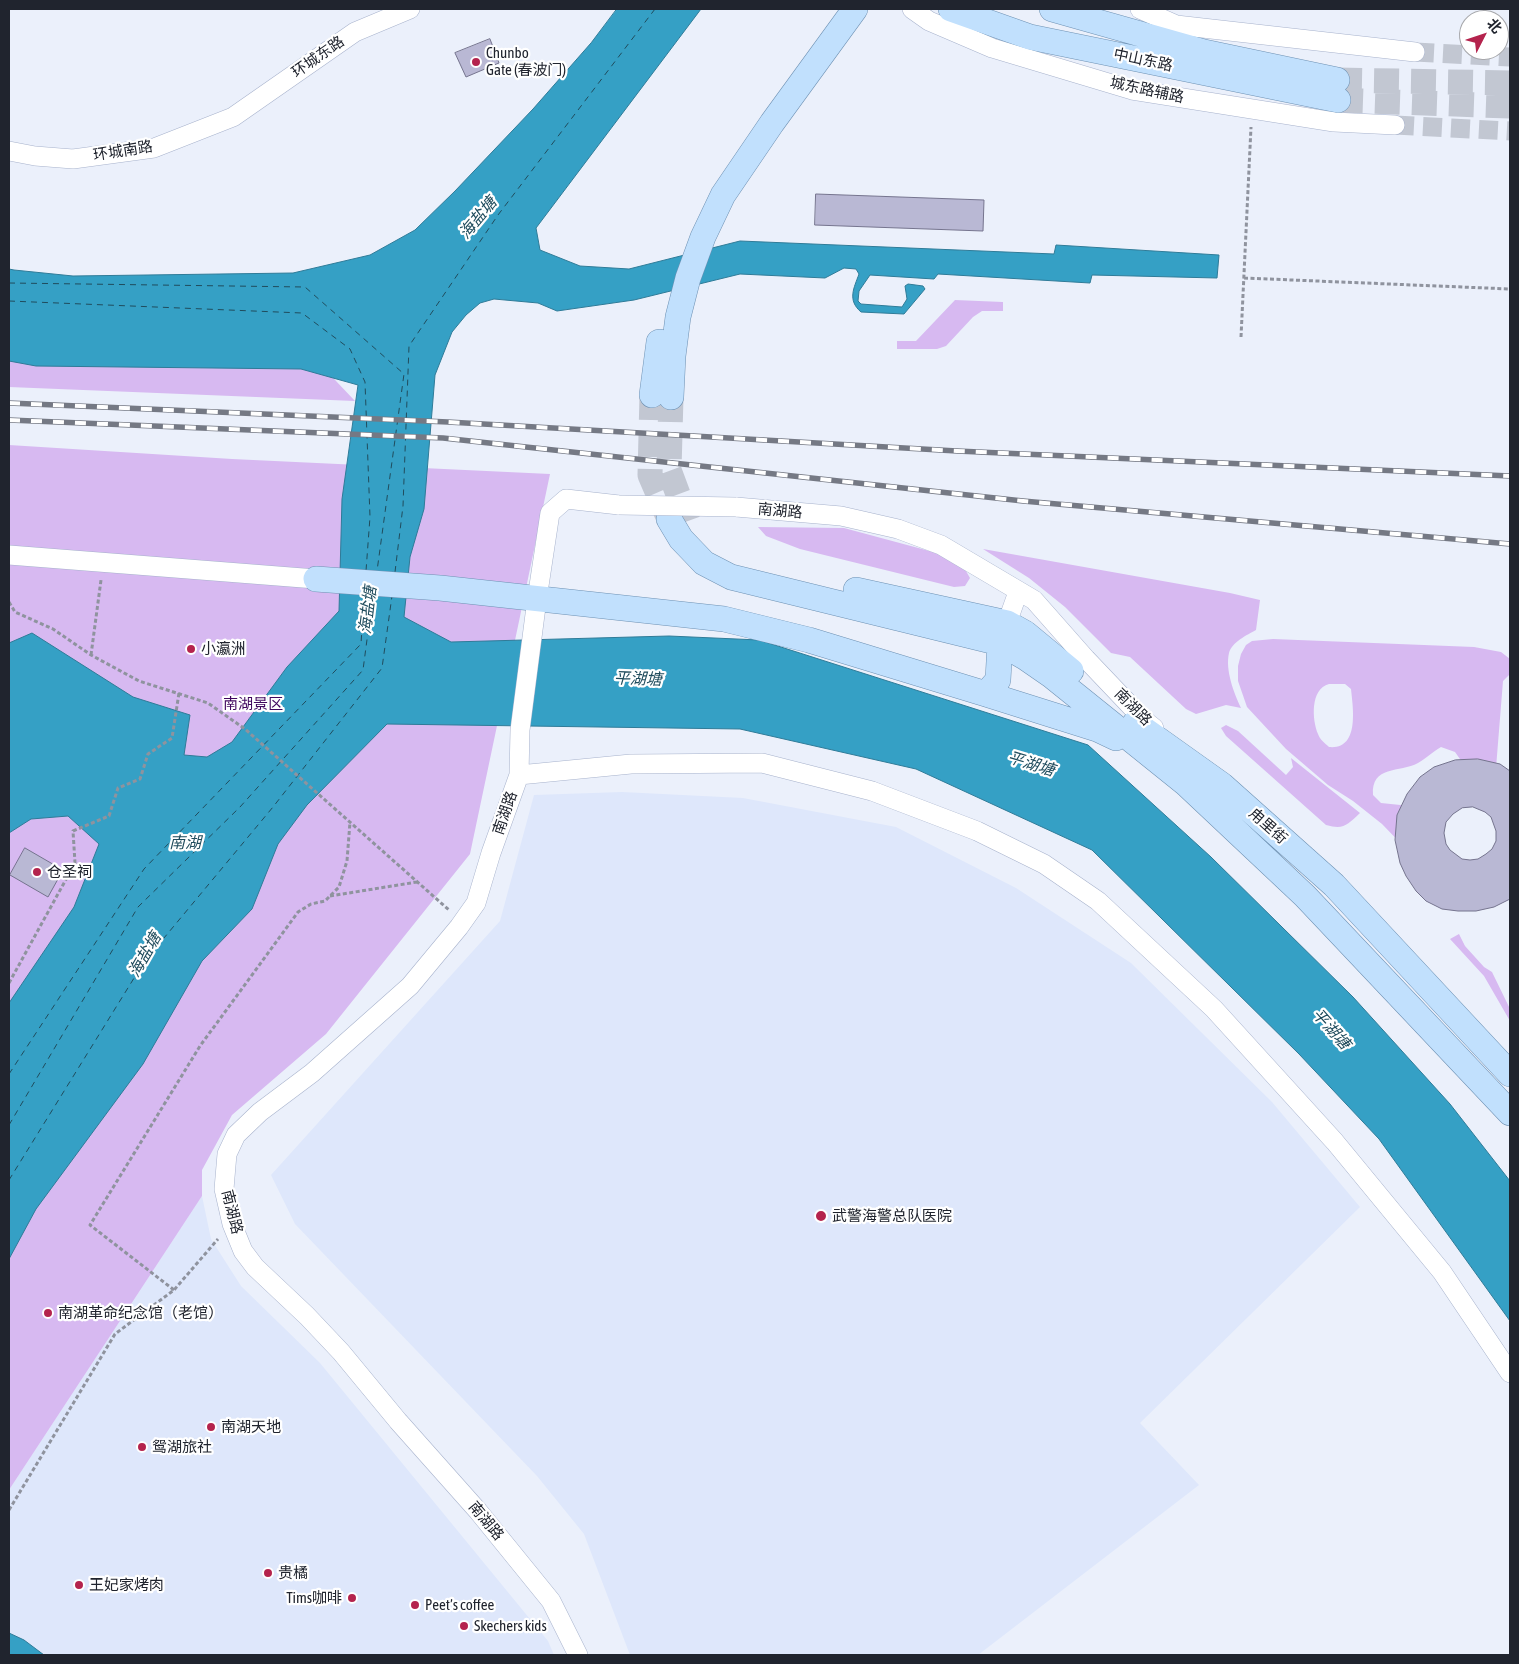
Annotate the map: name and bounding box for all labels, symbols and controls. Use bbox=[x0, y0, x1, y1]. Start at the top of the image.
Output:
north arrow bbox=[1459, 10, 1509, 60]
text: 北 bbox=[1484, 15, 1505, 36]
street label: 环城东路 bbox=[288, 32, 348, 82]
place label: Chunbo Gate (春波门) bbox=[486, 44, 566, 79]
street label: 中山东路 bbox=[1112, 45, 1174, 75]
marker: Chunbo Gate (春波门) bbox=[470, 56, 482, 68]
street label: 城东路辅路 bbox=[1108, 73, 1186, 107]
street label: 环城南路 bbox=[92, 137, 154, 165]
water label: 海盐塘 bbox=[455, 193, 501, 243]
street label: 南湖路 bbox=[757, 500, 803, 522]
water label: 海盐塘 bbox=[356, 585, 380, 635]
place label: 小瀛洲 bbox=[201, 640, 246, 658]
marker: 小瀛洲 bbox=[185, 643, 197, 655]
water label: 平湖塘 bbox=[614, 669, 662, 689]
street label: 南湖路 bbox=[1111, 685, 1155, 729]
park label: 南湖景区 bbox=[223, 695, 283, 713]
water label: 平湖塘 bbox=[1005, 748, 1057, 780]
street label: 南湖路 bbox=[489, 789, 521, 837]
street label: 甪里街 bbox=[1245, 804, 1291, 848]
water label: 南湖 bbox=[169, 833, 201, 853]
place label: 仓圣祠 bbox=[47, 863, 92, 881]
marker: 仓圣祠 bbox=[31, 866, 43, 878]
water label: 海盐塘 bbox=[125, 929, 165, 981]
water label: 平湖塘 bbox=[1308, 1005, 1354, 1053]
street label: 南湖路 bbox=[218, 1188, 246, 1236]
place label: 武警海警总队医院 bbox=[832, 1207, 952, 1225]
marker: 武警海警总队医院 bbox=[814, 1209, 828, 1223]
place label: 南湖革命纪念馆（老馆） bbox=[58, 1304, 223, 1322]
marker: 南湖革命纪念馆（老馆） bbox=[42, 1307, 54, 1319]
place label: 南湖天地 bbox=[221, 1418, 281, 1436]
marker: 南湖天地 bbox=[205, 1421, 217, 1433]
place label: 鸳湖旅社 bbox=[152, 1438, 212, 1456]
marker: 鸳湖旅社 bbox=[136, 1441, 148, 1453]
street label: 南湖路 bbox=[465, 1498, 507, 1544]
place label: 贵橘 bbox=[278, 1564, 308, 1582]
marker: 贵橘 bbox=[262, 1567, 274, 1579]
place label: 王妃家烤肉 bbox=[89, 1576, 164, 1594]
marker: 王妃家烤肉 bbox=[73, 1579, 85, 1591]
place label: Tims咖啡 bbox=[286, 1589, 342, 1607]
marker: Tims咖啡 bbox=[346, 1592, 358, 1604]
place label: Peet’s coffee bbox=[425, 1596, 494, 1614]
marker: Peet’s coffee bbox=[409, 1599, 421, 1611]
place label: Skechers kids bbox=[474, 1617, 547, 1635]
marker: Skechers kids bbox=[458, 1620, 470, 1632]

